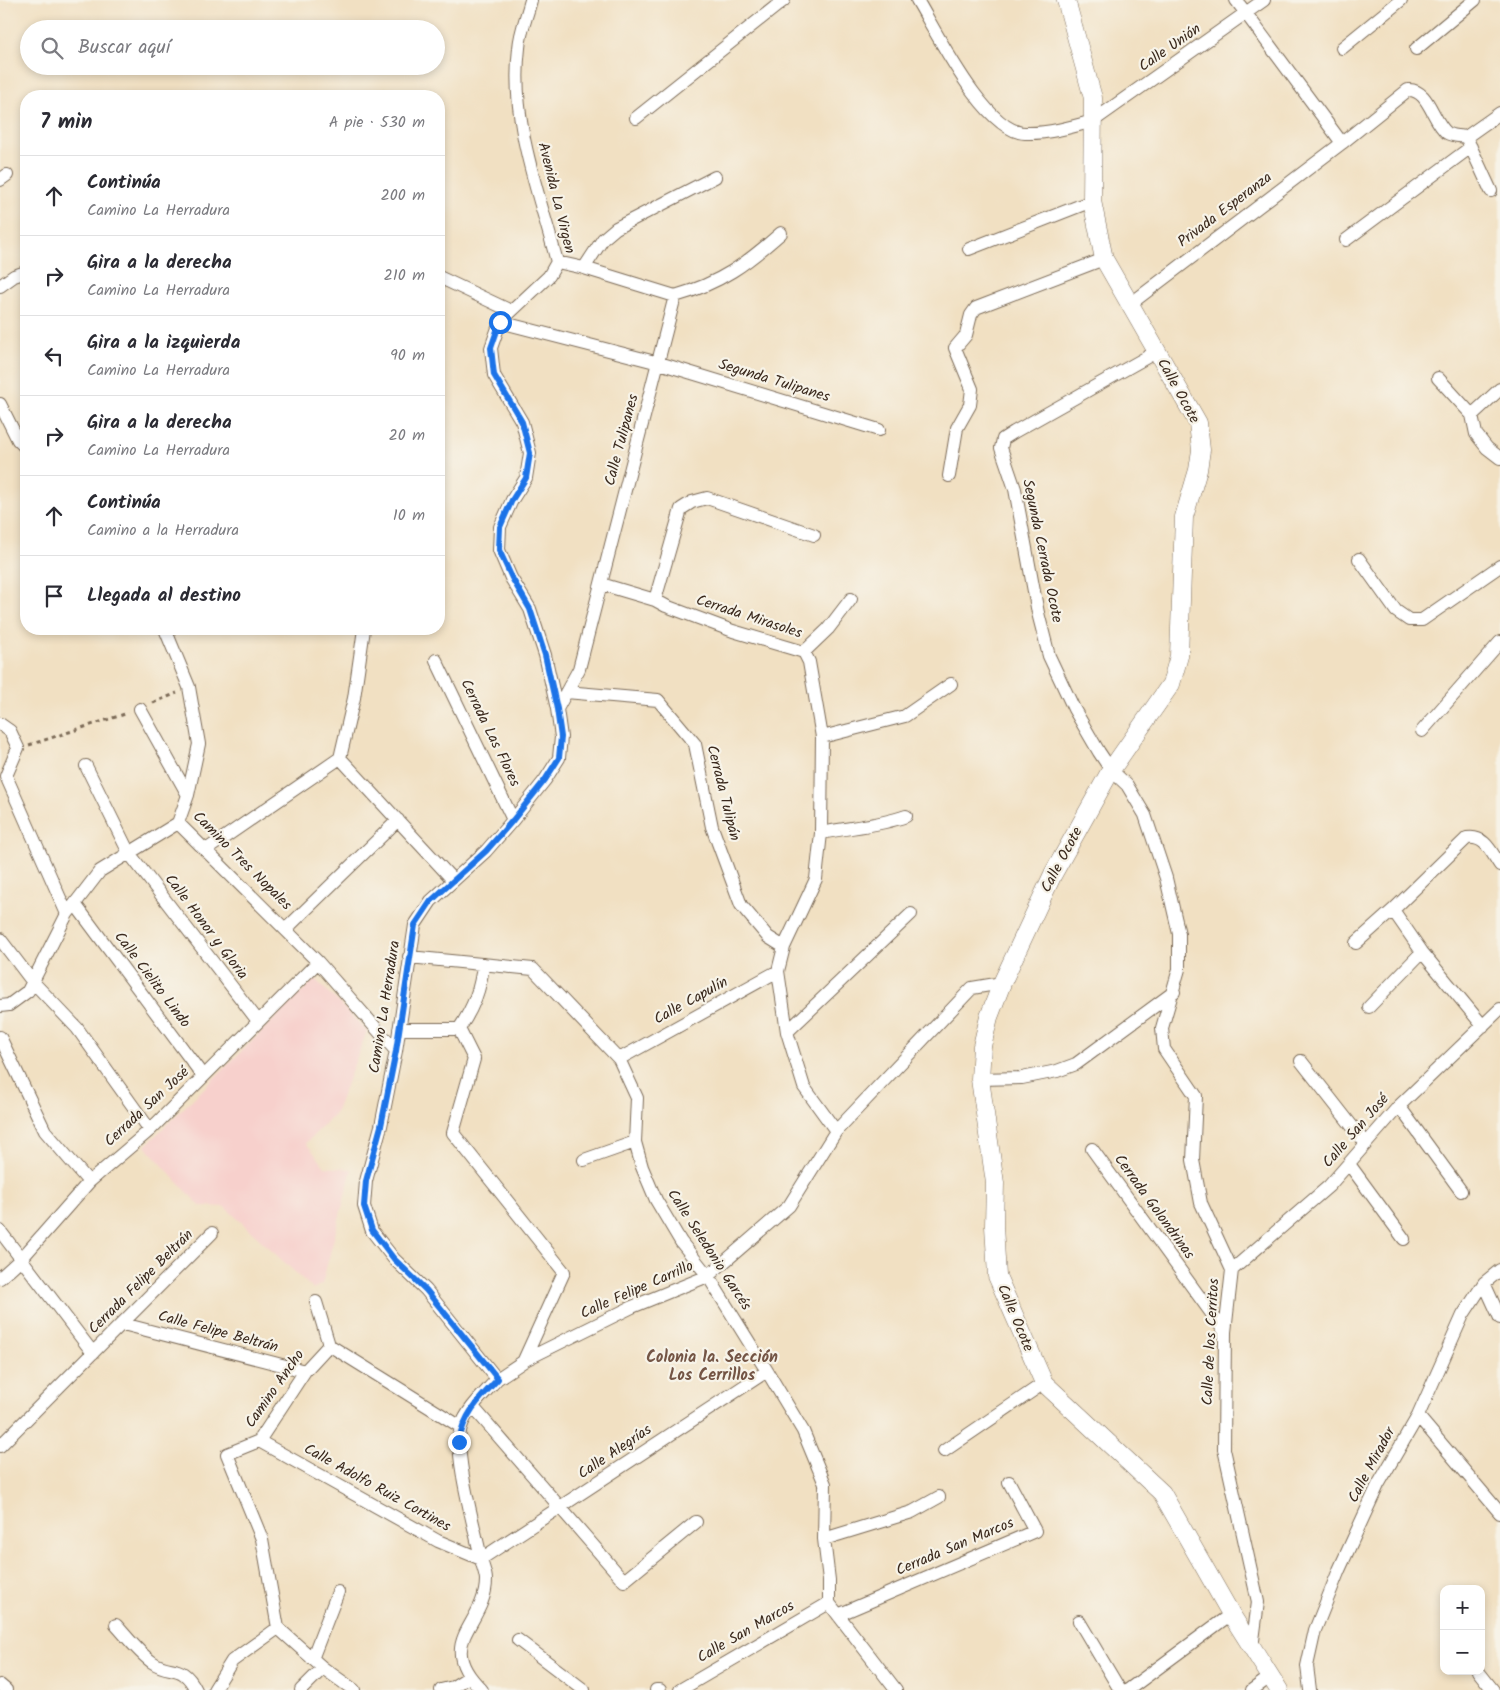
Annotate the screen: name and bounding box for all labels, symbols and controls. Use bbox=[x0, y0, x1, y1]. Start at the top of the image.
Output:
street label: Calle Unión bbox=[1134, 18, 1206, 78]
search box bbox=[20, 20, 445, 75]
text: Buscar aquí bbox=[78, 33, 170, 63]
icon: search bbox=[38, 34, 66, 62]
text: 7 min bbox=[40, 106, 92, 139]
text: A pie · 530 m bbox=[329, 110, 425, 135]
street label: Avenida La Virgen bbox=[531, 140, 581, 256]
street label: Privada Esperanza bbox=[1173, 166, 1277, 254]
text: Continúa bbox=[87, 168, 161, 198]
icon: ahead bbox=[40, 182, 68, 210]
text: 200 m bbox=[381, 183, 425, 208]
text: Camino La Herradura bbox=[87, 198, 230, 223]
text: Gira a la derecha bbox=[87, 248, 232, 278]
icon: right bbox=[40, 262, 68, 290]
text: 210 m bbox=[384, 263, 425, 288]
text: Camino La Herradura bbox=[87, 278, 230, 303]
route start bbox=[489, 311, 512, 334]
text: Gira a la izquierda bbox=[87, 328, 240, 358]
icon: left bbox=[40, 342, 68, 370]
text: 90 m bbox=[390, 343, 425, 368]
street label: Segunda Tulipanes bbox=[715, 353, 833, 410]
street label: Calle Ocote bbox=[1150, 354, 1206, 428]
text: Camino La Herradura bbox=[87, 358, 230, 383]
street label: Calle Tulipanes bbox=[598, 391, 646, 488]
text: Gira a la derecha bbox=[87, 408, 232, 438]
icon: right bbox=[40, 422, 68, 450]
text: 20 m bbox=[389, 423, 425, 448]
text: Camino La Herradura bbox=[87, 438, 230, 463]
street label: Segunda Cerrada Ocote bbox=[1015, 477, 1069, 625]
text: Continúa bbox=[87, 488, 161, 518]
icon: ahead bbox=[40, 502, 68, 530]
text: 10 m bbox=[393, 503, 425, 528]
text: Camino a la Herradura bbox=[87, 518, 239, 543]
text: Llegada al destino bbox=[87, 581, 241, 611]
icon: arrive bbox=[40, 582, 68, 610]
street label: Cerrada Mirasoles bbox=[693, 588, 806, 646]
street label: Cerrada Las Flores bbox=[454, 675, 527, 792]
street label: Cerrada Tulipán bbox=[700, 743, 746, 843]
street label: Camino Tres Nopales bbox=[187, 806, 298, 917]
street label: Calle Ocote bbox=[1035, 823, 1089, 897]
street label: Calle Honor y Gloria bbox=[158, 869, 254, 985]
street label: Calle Cielito Lindo bbox=[108, 927, 196, 1033]
street label: Camino La Herradura bbox=[363, 939, 407, 1075]
street label: Calle Capulín bbox=[649, 971, 733, 1031]
street label: Cerrada San José bbox=[99, 1060, 196, 1153]
street label: Calle San José bbox=[1317, 1087, 1396, 1174]
street label: Cerrada Golondrinas bbox=[1108, 1149, 1201, 1265]
street label: Calle Seledonio Garcés bbox=[661, 1184, 758, 1316]
street label: Cerrada Felipe Beltrán bbox=[83, 1224, 199, 1340]
street label: Calle Felipe Carrillo bbox=[577, 1254, 698, 1326]
street label: Calle de los Cerritos bbox=[1196, 1277, 1226, 1406]
street label: Calle Ocote bbox=[990, 1280, 1040, 1356]
street label: Calle Felipe Beltrán bbox=[155, 1304, 281, 1360]
street label: Camino Ancho bbox=[239, 1345, 311, 1433]
district label: Colonia 1a. Sección Los Cerrillos bbox=[646, 1345, 778, 1388]
street label: Calle Alegrías bbox=[573, 1418, 657, 1486]
street label: Calle Mirador bbox=[1342, 1422, 1403, 1507]
route end bbox=[448, 1431, 471, 1454]
street label: Calle Adolfo Ruiz Cortines bbox=[299, 1437, 456, 1539]
street label: Cerrada San Marcos bbox=[892, 1511, 1018, 1583]
map controls bbox=[1440, 1585, 1485, 1675]
button: + bbox=[1440, 1585, 1485, 1630]
street label: Calle San Marcos bbox=[693, 1594, 800, 1670]
button: − bbox=[1440, 1630, 1485, 1675]

